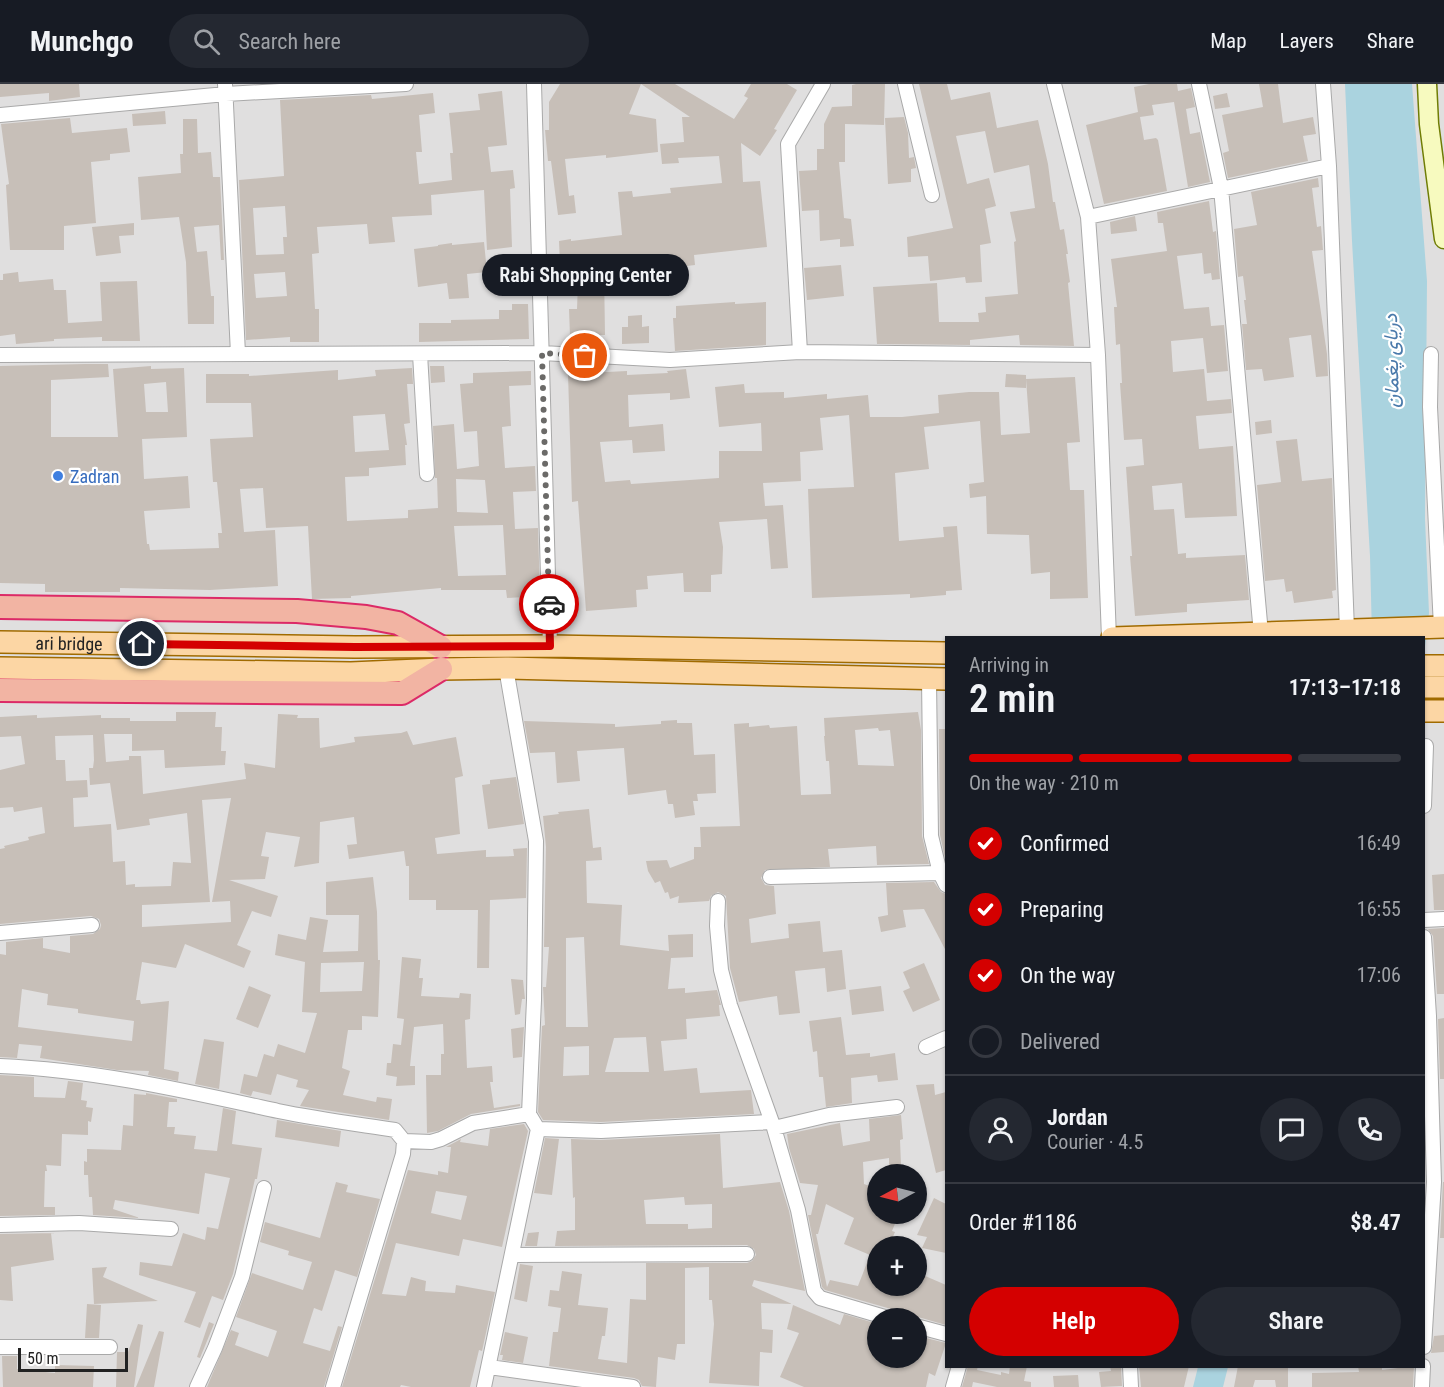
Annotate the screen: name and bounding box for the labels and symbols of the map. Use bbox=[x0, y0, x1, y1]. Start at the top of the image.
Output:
callout: Rabi Shopping Center bbox=[482, 254, 688, 296]
water label: دریای پغمان bbox=[1378, 313, 1406, 408]
pin bbox=[559, 330, 610, 381]
place label: Zadran bbox=[70, 466, 119, 487]
marker: Zadran bbox=[51, 469, 65, 483]
courier bbox=[519, 574, 579, 634]
pin bbox=[116, 618, 167, 669]
street label: ari bridge bbox=[35, 632, 103, 654]
north arrow bbox=[867, 1164, 927, 1224]
scale bar bbox=[18, 1345, 128, 1372]

